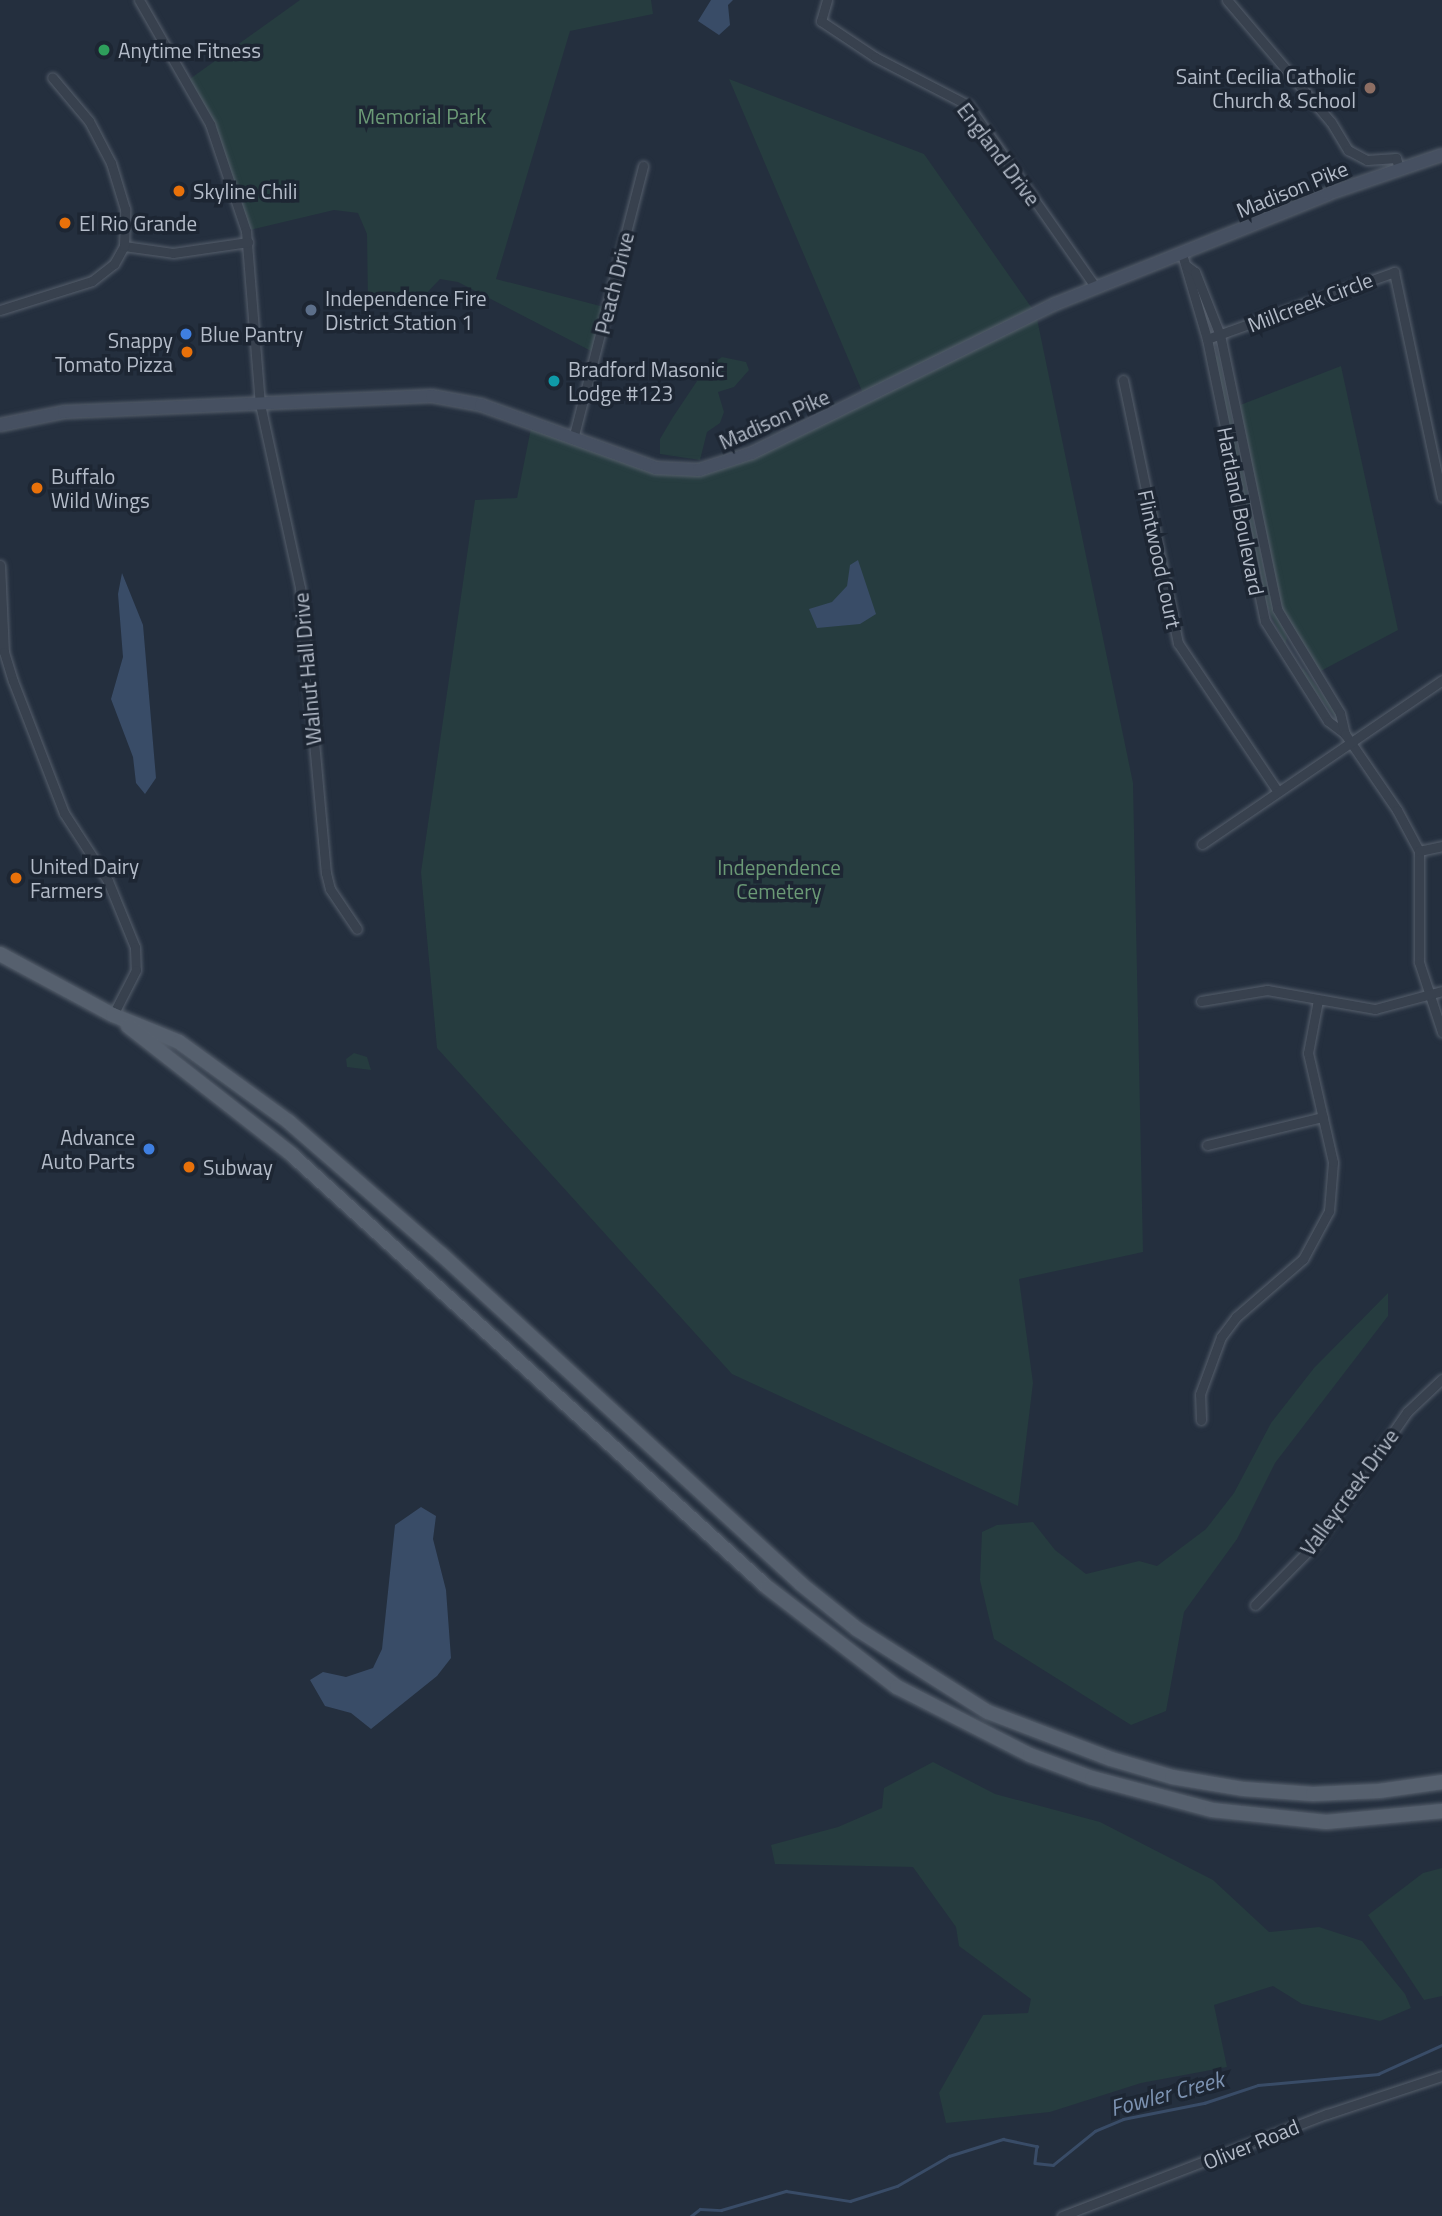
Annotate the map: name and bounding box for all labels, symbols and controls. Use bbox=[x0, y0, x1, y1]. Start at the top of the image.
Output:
place label: Anytime Fitness bbox=[118, 37, 261, 63]
marker: Anytime Fitness bbox=[96, 42, 112, 58]
place label: Saint Cecilia Catholic Church & School bbox=[1176, 63, 1356, 113]
marker: Saint Cecilia Catholic Church & School bbox=[1362, 80, 1378, 96]
street label: England Drive bbox=[952, 98, 1046, 210]
park label: Memorial Park bbox=[358, 103, 486, 129]
street label: Madison Pike bbox=[1233, 155, 1351, 223]
place label: Skyline Chili bbox=[193, 178, 297, 204]
marker: Skyline Chili bbox=[171, 183, 187, 199]
place label: El Rio Grande bbox=[79, 210, 197, 236]
marker: El Rio Grande bbox=[57, 215, 73, 231]
street label: Peach Drive bbox=[589, 229, 639, 337]
street label: Millcreek Circle bbox=[1244, 267, 1376, 337]
place label: Independence Fire District Station 1 bbox=[325, 285, 487, 335]
marker: Independence Fire District Station 1 bbox=[303, 302, 319, 318]
place label: Blue Pantry bbox=[200, 321, 303, 347]
marker: Blue Pantry bbox=[178, 326, 194, 342]
place label: Snappy Tomato Pizza bbox=[55, 327, 173, 377]
marker: Snappy Tomato Pizza bbox=[179, 344, 195, 360]
place label: Bradford Masonic Lodge #123 bbox=[568, 356, 724, 406]
marker: Bradford Masonic Lodge #123 bbox=[546, 373, 562, 389]
street label: Madison Pike bbox=[715, 383, 833, 455]
street label: Hartland Boulevard bbox=[1212, 425, 1270, 597]
place label: Buffalo Wild Wings bbox=[51, 463, 150, 513]
marker: Buffalo Wild Wings bbox=[29, 480, 45, 496]
street label: Flintwood Court bbox=[1133, 487, 1187, 631]
street label: Walnut Hall Drive bbox=[288, 592, 326, 746]
place label: United Dairy Farmers bbox=[30, 853, 139, 903]
park label: Independence Cemetery bbox=[717, 854, 841, 904]
marker: United Dairy Farmers bbox=[8, 870, 24, 886]
place label: Advance Auto Parts bbox=[41, 1124, 135, 1174]
marker: Advance Auto Parts bbox=[141, 1141, 157, 1157]
place label: Subway bbox=[203, 1154, 273, 1180]
marker: Subway bbox=[181, 1159, 197, 1175]
street label: Valleycreek Drive bbox=[1295, 1424, 1403, 1560]
water label: Fowler Creek bbox=[1107, 2066, 1227, 2122]
street label: Oliver Road bbox=[1199, 2113, 1303, 2175]

